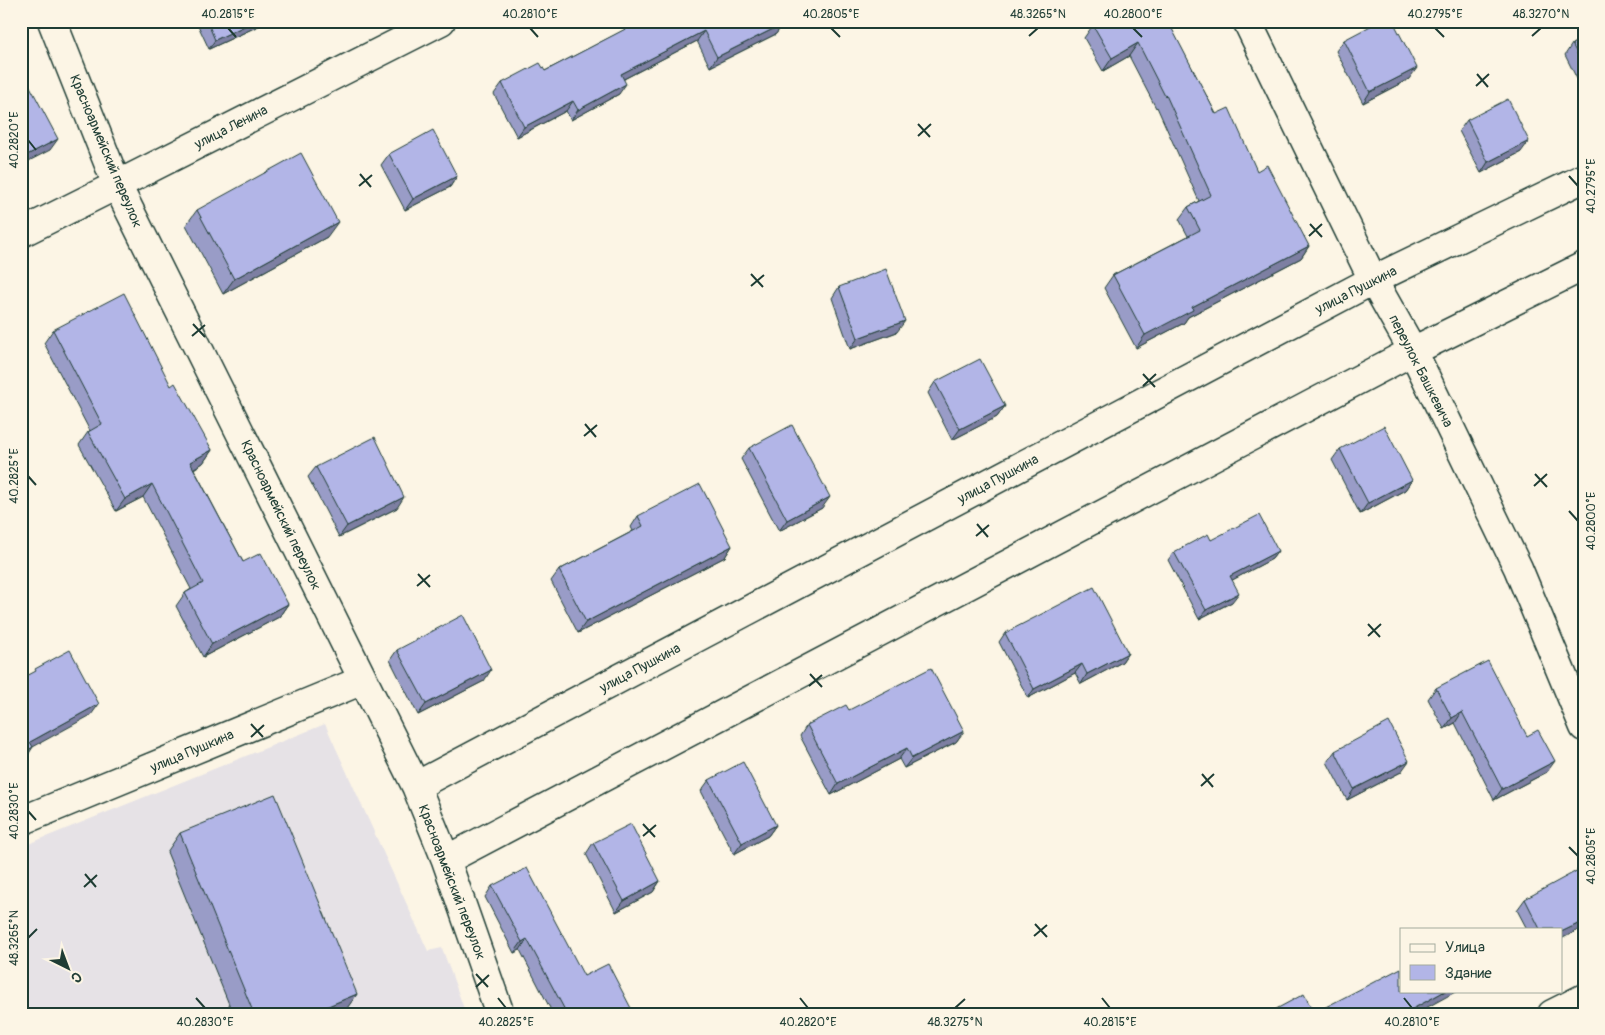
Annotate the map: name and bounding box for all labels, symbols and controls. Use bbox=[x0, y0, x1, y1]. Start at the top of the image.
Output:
text: 40.2815°E bbox=[201, 7, 255, 22]
text: 40.2810°E bbox=[503, 7, 557, 22]
text: 40.2805°E bbox=[803, 7, 859, 22]
text: 48.3265°N bbox=[1010, 7, 1066, 22]
text: 40.2800°E bbox=[1104, 7, 1162, 22]
text: 40.2795°E bbox=[1407, 7, 1463, 22]
text: 48.3270°N bbox=[1513, 7, 1569, 22]
street label: Красноармейский переулок bbox=[66, 72, 146, 230]
street label: улица Ленина bbox=[191, 101, 270, 153]
text: 40.2820°E bbox=[7, 112, 22, 168]
text: 40.2795°E bbox=[1584, 158, 1599, 214]
street label: улица Пушкина bbox=[1312, 262, 1400, 318]
street label: переулок Башкевича bbox=[1385, 312, 1457, 430]
street label: Красноармейский переулок bbox=[237, 437, 325, 593]
text: 40.2825°E bbox=[7, 448, 22, 504]
street label: улица Пушкина bbox=[954, 451, 1041, 508]
text: 40.2800°E bbox=[1584, 492, 1599, 550]
street label: улица Пушкина bbox=[596, 640, 683, 697]
street label: улица Пушкина bbox=[147, 726, 236, 777]
text: 40.2830°E bbox=[7, 783, 22, 839]
street label: Красноармейский переулок bbox=[415, 802, 489, 962]
text: 40.2805°E bbox=[1584, 828, 1599, 884]
text: 48.3265°N bbox=[7, 910, 22, 966]
legend bbox=[1400, 928, 1562, 992]
text: Улица bbox=[1445, 938, 1485, 957]
north arrow bbox=[42, 942, 92, 992]
text: Здание bbox=[1445, 964, 1492, 983]
text: С bbox=[67, 968, 85, 987]
text: 40.2830°E bbox=[177, 1015, 233, 1030]
text: 40.2825°E bbox=[478, 1015, 534, 1030]
text: 40.2820°E bbox=[780, 1015, 836, 1030]
text: 48.3275°N bbox=[927, 1015, 983, 1030]
text: 40.2815°E bbox=[1083, 1015, 1137, 1030]
text: 40.2810°E bbox=[1385, 1015, 1439, 1030]

